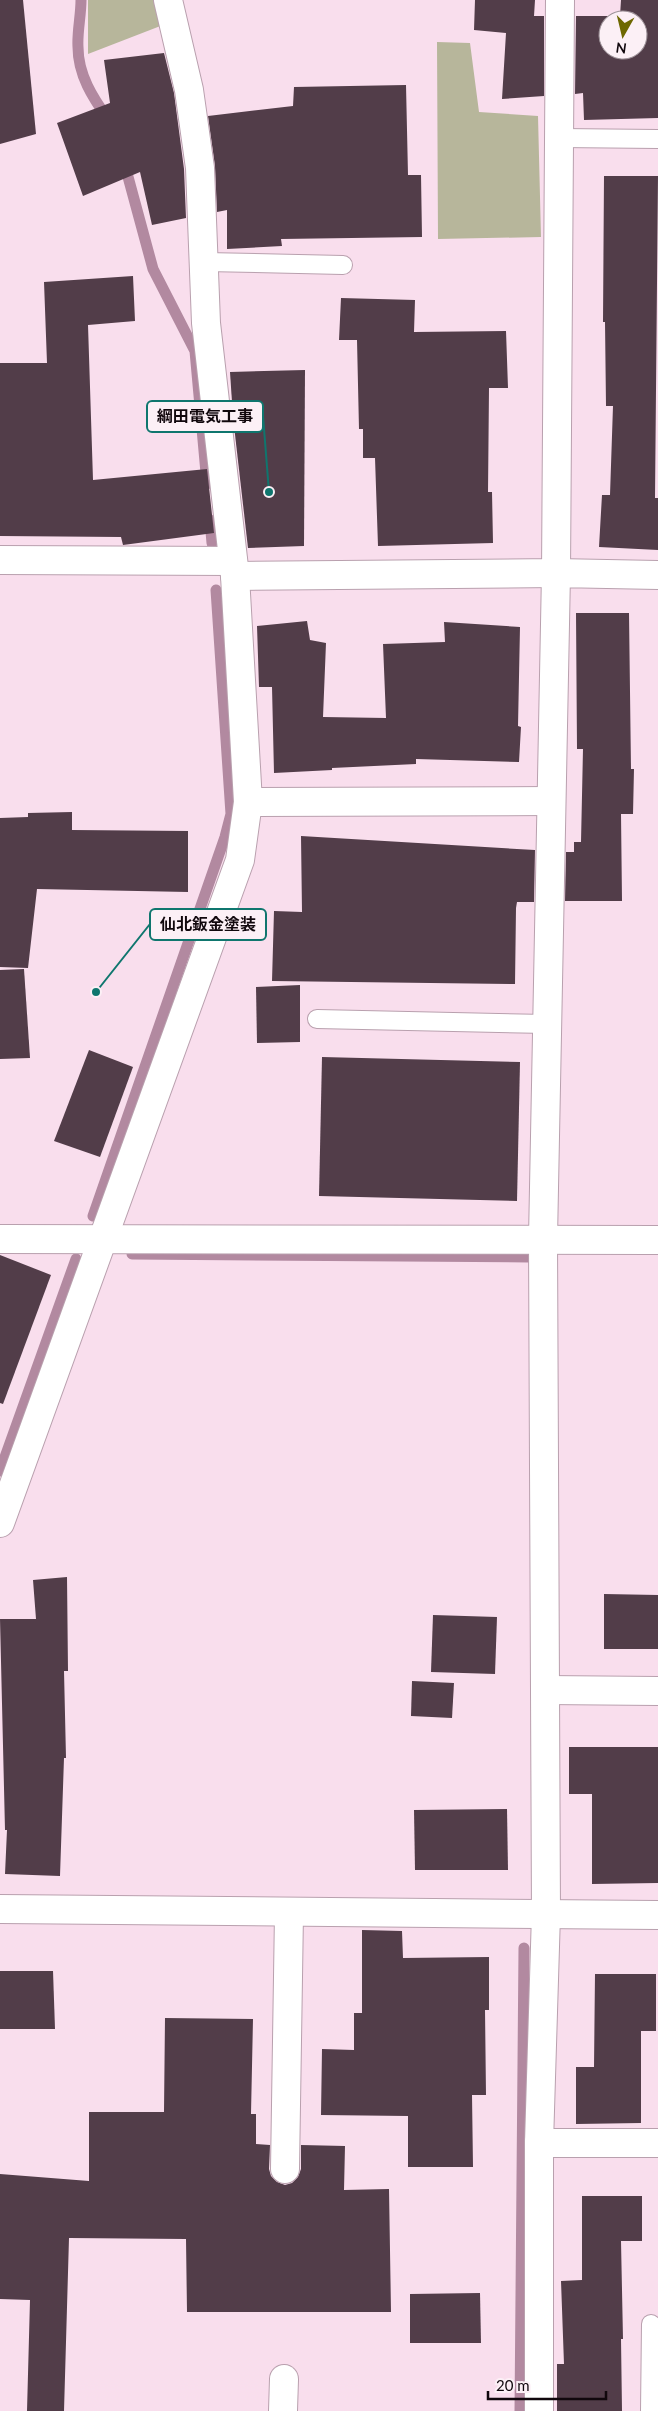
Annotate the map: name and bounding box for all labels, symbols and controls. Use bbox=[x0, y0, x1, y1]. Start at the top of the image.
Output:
north arrow bbox=[598, 10, 648, 60]
text: N bbox=[615, 39, 628, 58]
callout: 綱田電気工事 bbox=[147, 401, 263, 432]
text: 綱田電気工事 bbox=[157, 406, 253, 425]
callout: 仙北鈑金塗装 bbox=[150, 909, 266, 940]
text: 仙北鈑金塗装 bbox=[159, 914, 256, 933]
scale bar bbox=[488, 2368, 606, 2400]
text: 20 m bbox=[496, 2376, 530, 2394]

